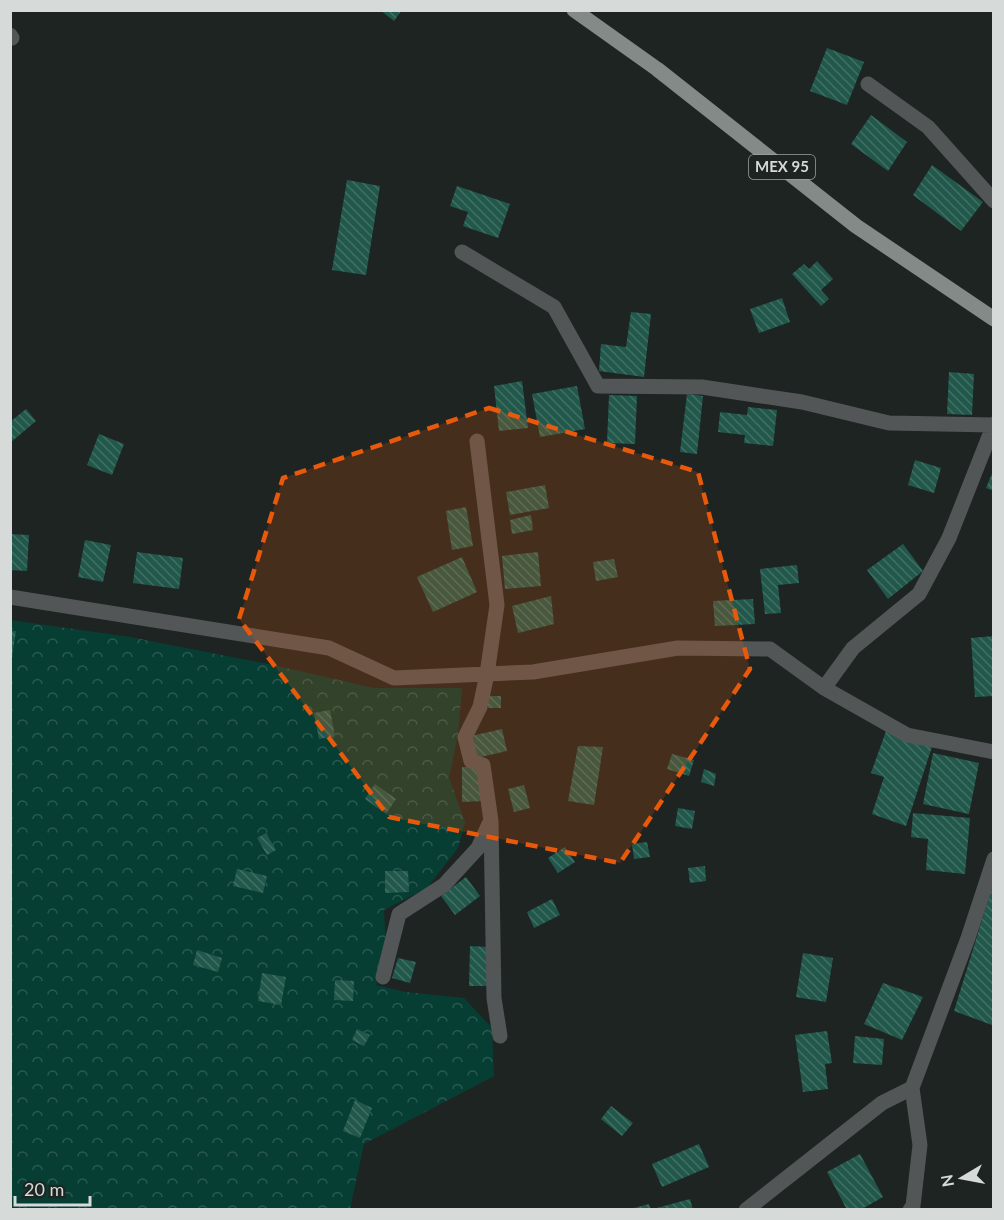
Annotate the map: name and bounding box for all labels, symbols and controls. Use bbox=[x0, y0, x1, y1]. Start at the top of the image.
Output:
road number: MEX 95 bbox=[749, 155, 815, 179]
north arrow bbox=[932, 1148, 992, 1208]
scale bar bbox=[15, 1169, 90, 1207]
text: N bbox=[936, 1173, 957, 1188]
text: 20 m bbox=[24, 1178, 64, 1200]

